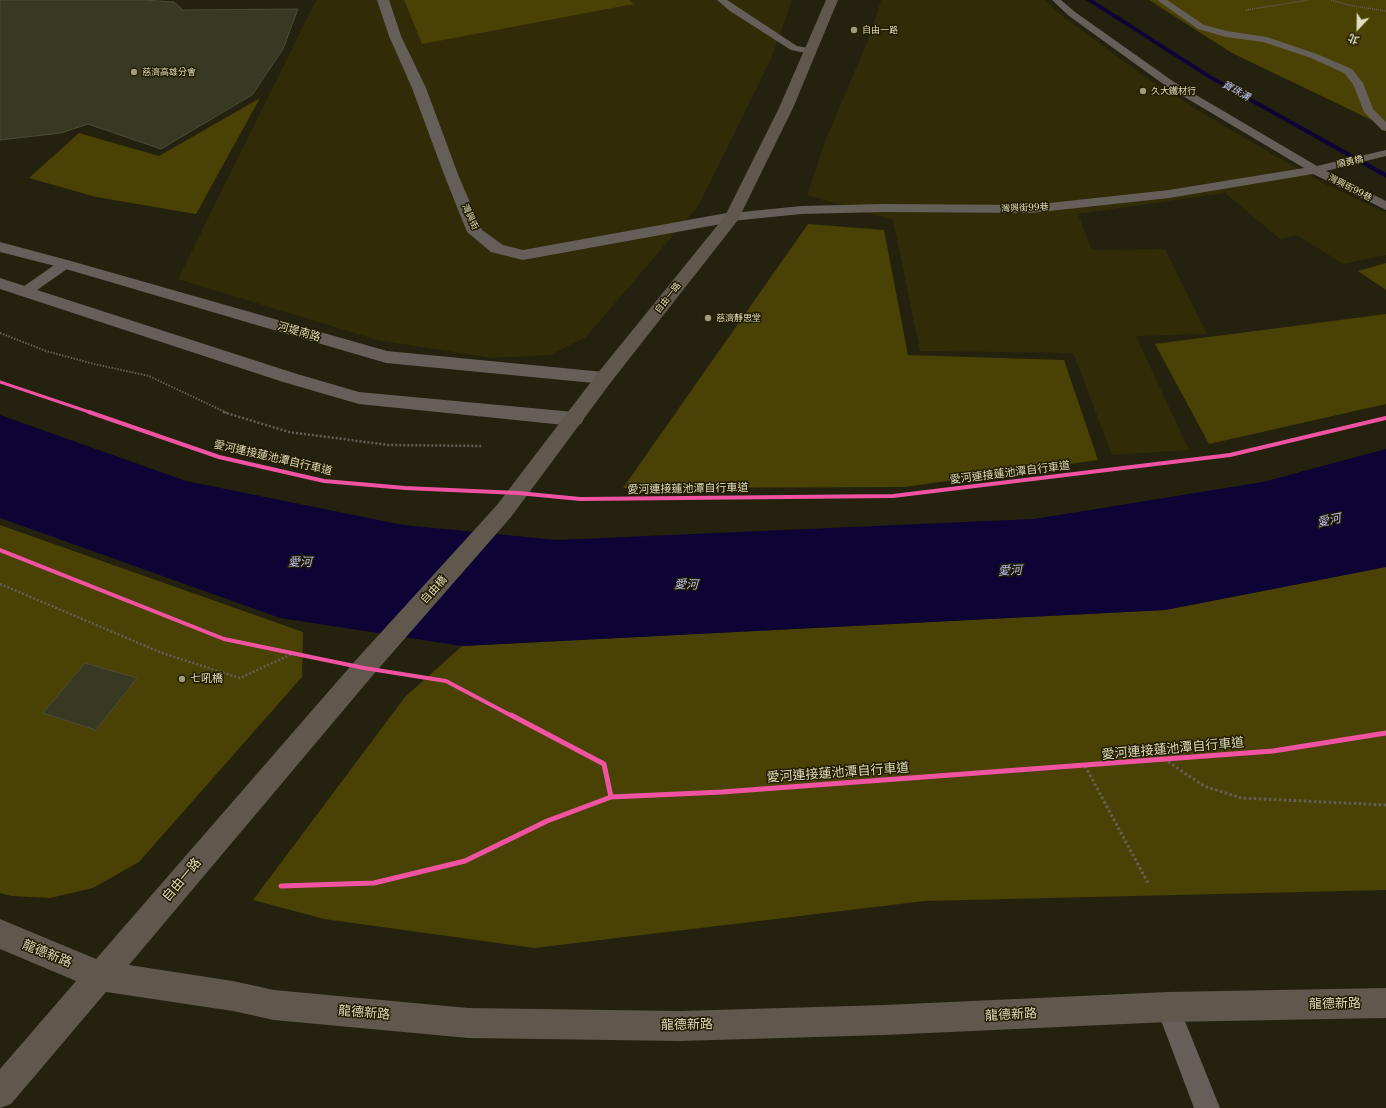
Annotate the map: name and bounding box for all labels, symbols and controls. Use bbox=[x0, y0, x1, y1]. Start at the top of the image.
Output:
north arrow bbox=[1338, 8, 1378, 48]
marker: 自由一路 bbox=[849, 25, 859, 35]
place label: 自由一路 bbox=[862, 25, 898, 35]
text: 北 bbox=[1346, 31, 1361, 48]
marker: 慈濟高雄分會 bbox=[129, 67, 139, 77]
place label: 慈濟高雄分會 bbox=[142, 67, 196, 77]
water label: 寶珠溝 bbox=[1220, 78, 1252, 104]
marker: 久大鐵材行 bbox=[1138, 86, 1148, 96]
place label: 久大鐵材行 bbox=[1151, 86, 1196, 96]
street label: 順勇橋 bbox=[1336, 154, 1364, 170]
street label: 灣興街99巷 bbox=[1326, 172, 1374, 204]
street label: 灣興街 bbox=[459, 202, 481, 232]
street label: 灣興街99巷 bbox=[1001, 202, 1049, 214]
street label: 自由一路 bbox=[653, 280, 683, 316]
marker: 慈濟靜思堂 bbox=[703, 313, 713, 323]
place label: 慈濟靜思堂 bbox=[716, 313, 761, 323]
street label: 河堤南路 bbox=[276, 320, 322, 344]
street label: 愛河連接蓮池潭自行車道 bbox=[213, 438, 333, 478]
street label: 愛河連接蓮池潭自行車道 bbox=[949, 459, 1071, 487]
street label: 愛河連接蓮池潭自行車道 bbox=[627, 481, 749, 497]
water label: 愛河 bbox=[1316, 511, 1342, 531]
water label: 愛河 bbox=[288, 556, 312, 570]
water label: 愛河 bbox=[998, 563, 1022, 579]
street label: 自由橋 bbox=[418, 573, 450, 607]
water label: 愛河 bbox=[674, 578, 698, 592]
place label: 七吼橋 bbox=[190, 672, 223, 686]
marker: 七吼橋 bbox=[177, 674, 187, 684]
street label: 愛河連接蓮池潭自行車道 bbox=[1101, 735, 1245, 763]
street label: 愛河連接蓮池潭自行車道 bbox=[766, 760, 910, 786]
street label: 自由一路 bbox=[159, 855, 205, 905]
street label: 龍德新路 bbox=[20, 937, 74, 971]
street label: 龍德新路 bbox=[1309, 996, 1361, 1012]
street label: 龍德新路 bbox=[337, 1003, 391, 1023]
street label: 龍德新路 bbox=[985, 1006, 1037, 1024]
street label: 龍德新路 bbox=[661, 1017, 713, 1033]

